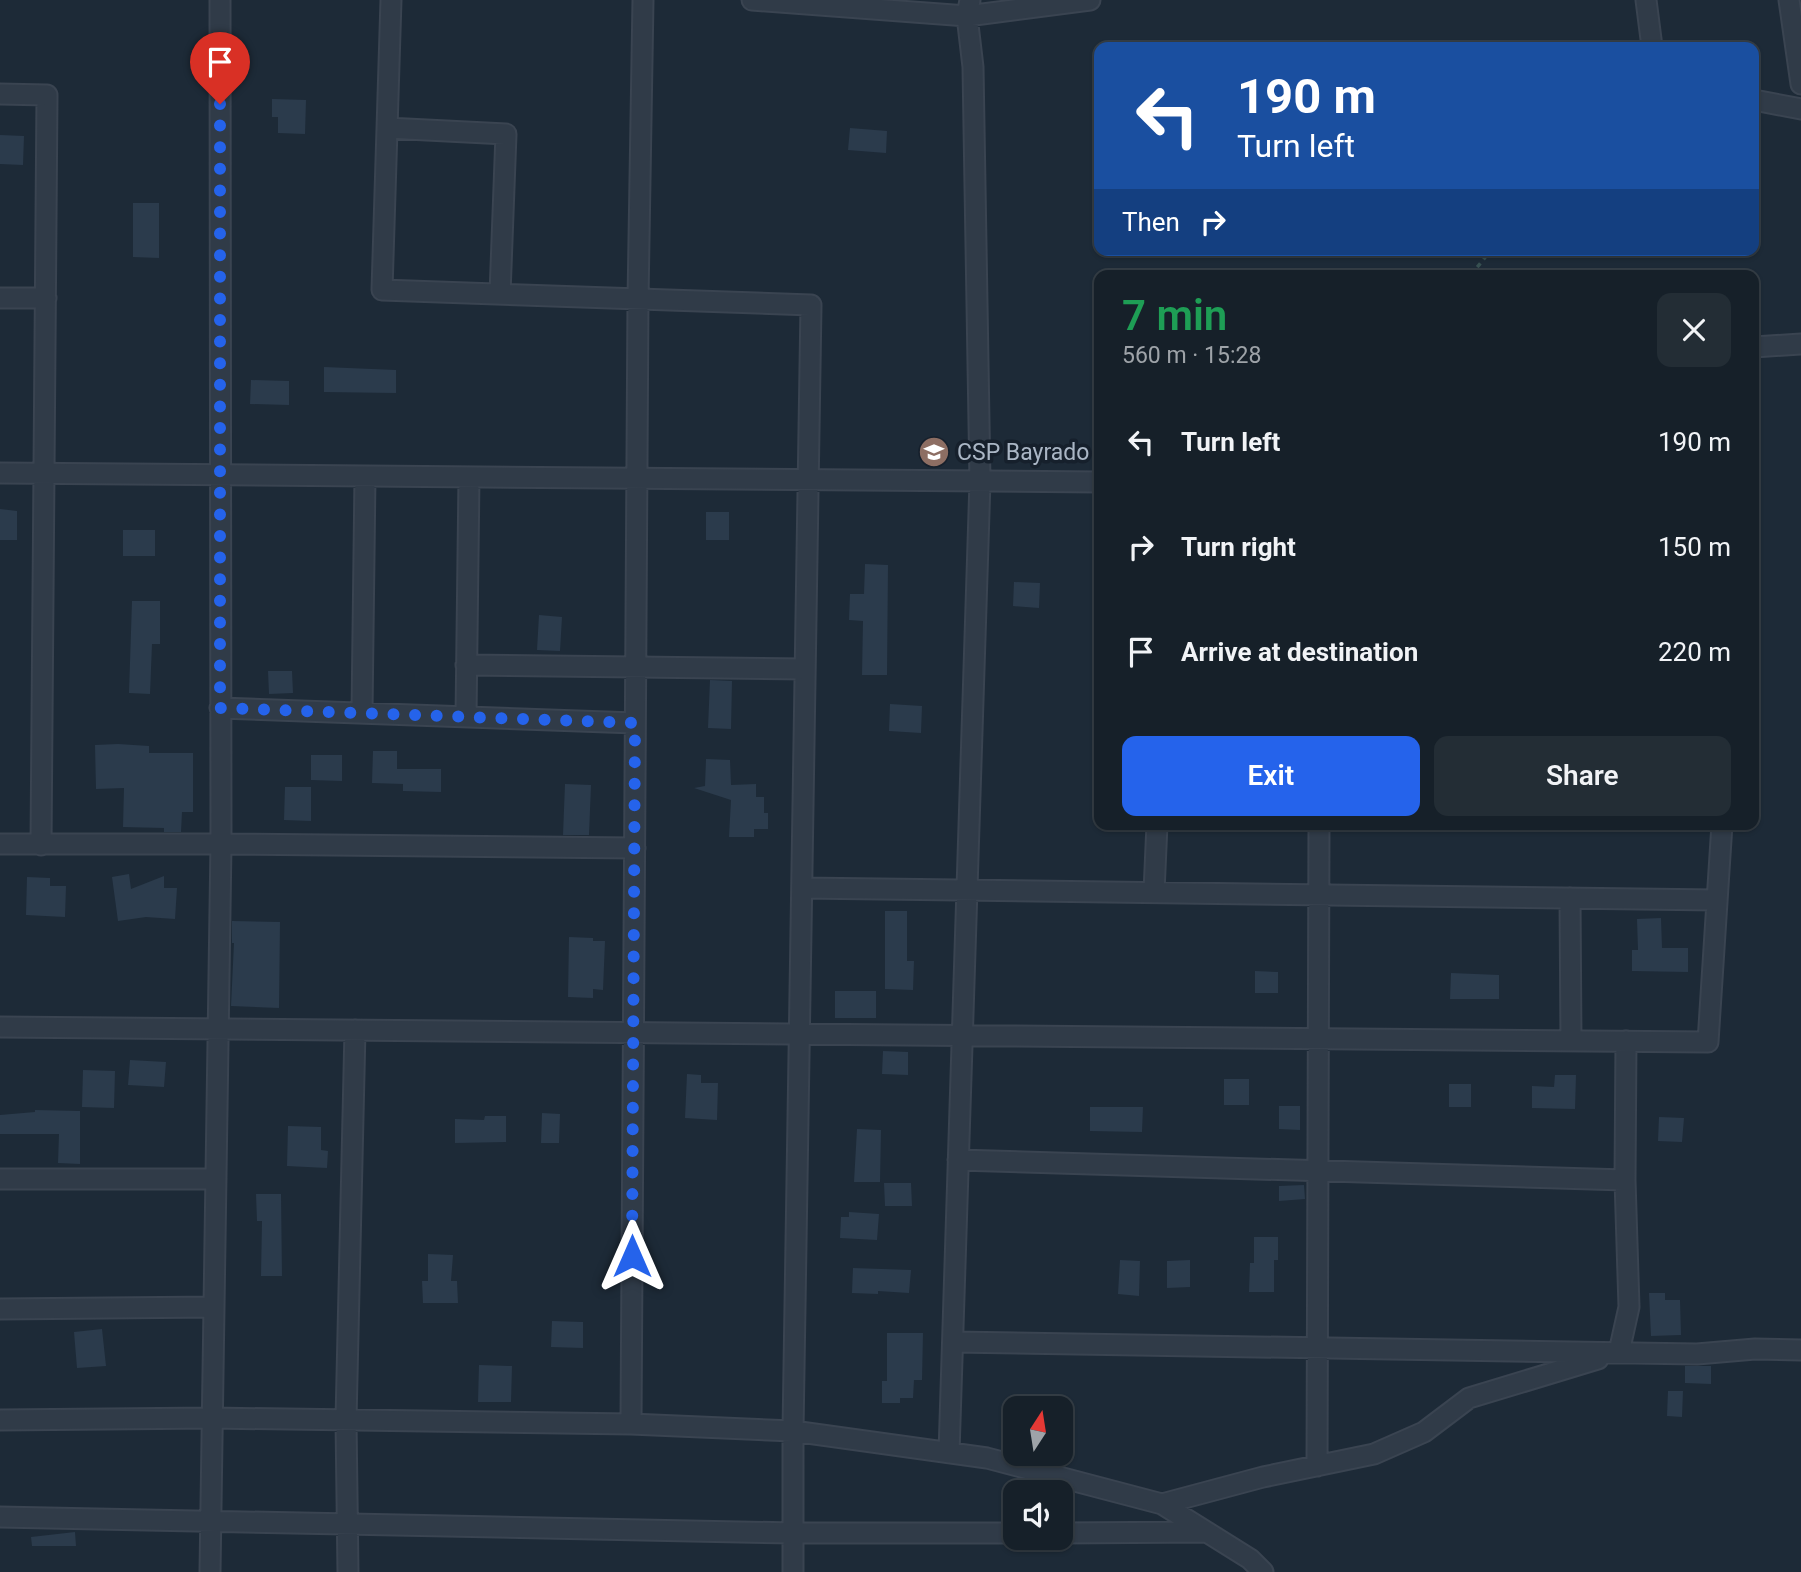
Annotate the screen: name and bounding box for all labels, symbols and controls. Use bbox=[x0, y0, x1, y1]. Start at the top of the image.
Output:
pin bbox=[190, 32, 250, 104]
icon: arrive bbox=[201, 43, 239, 81]
text: 190 m bbox=[1237, 68, 1376, 125]
icon: left bbox=[1122, 70, 1213, 161]
text: Turn left bbox=[1237, 127, 1355, 165]
icon: right bbox=[1194, 203, 1232, 241]
text: Then bbox=[1122, 207, 1180, 237]
text: 7 min bbox=[1122, 291, 1227, 340]
button: close bbox=[1657, 293, 1731, 367]
text: 560 m · 15:28 bbox=[1122, 342, 1261, 369]
icon: left bbox=[1122, 423, 1160, 461]
text: Turn left bbox=[1181, 427, 1280, 457]
text: 190 m bbox=[1658, 427, 1731, 457]
school or university icon: CSP Bayrado bbox=[917, 435, 951, 469]
place label: CSP Bayrado bbox=[957, 439, 1089, 466]
icon: right bbox=[1122, 528, 1160, 566]
text: Turn right bbox=[1181, 532, 1296, 562]
text: 150 m bbox=[1658, 532, 1731, 562]
icon: arrive bbox=[1122, 633, 1160, 671]
text: Arrive at destination bbox=[1181, 637, 1418, 667]
text: 220 m bbox=[1658, 637, 1731, 667]
button: Exit bbox=[1122, 736, 1420, 816]
button: Share bbox=[1434, 736, 1731, 816]
position arrow bbox=[595, 1219, 669, 1293]
north arrow bbox=[1003, 1396, 1073, 1466]
map controls bbox=[1003, 1396, 1073, 1550]
button: sound bbox=[1003, 1480, 1073, 1550]

